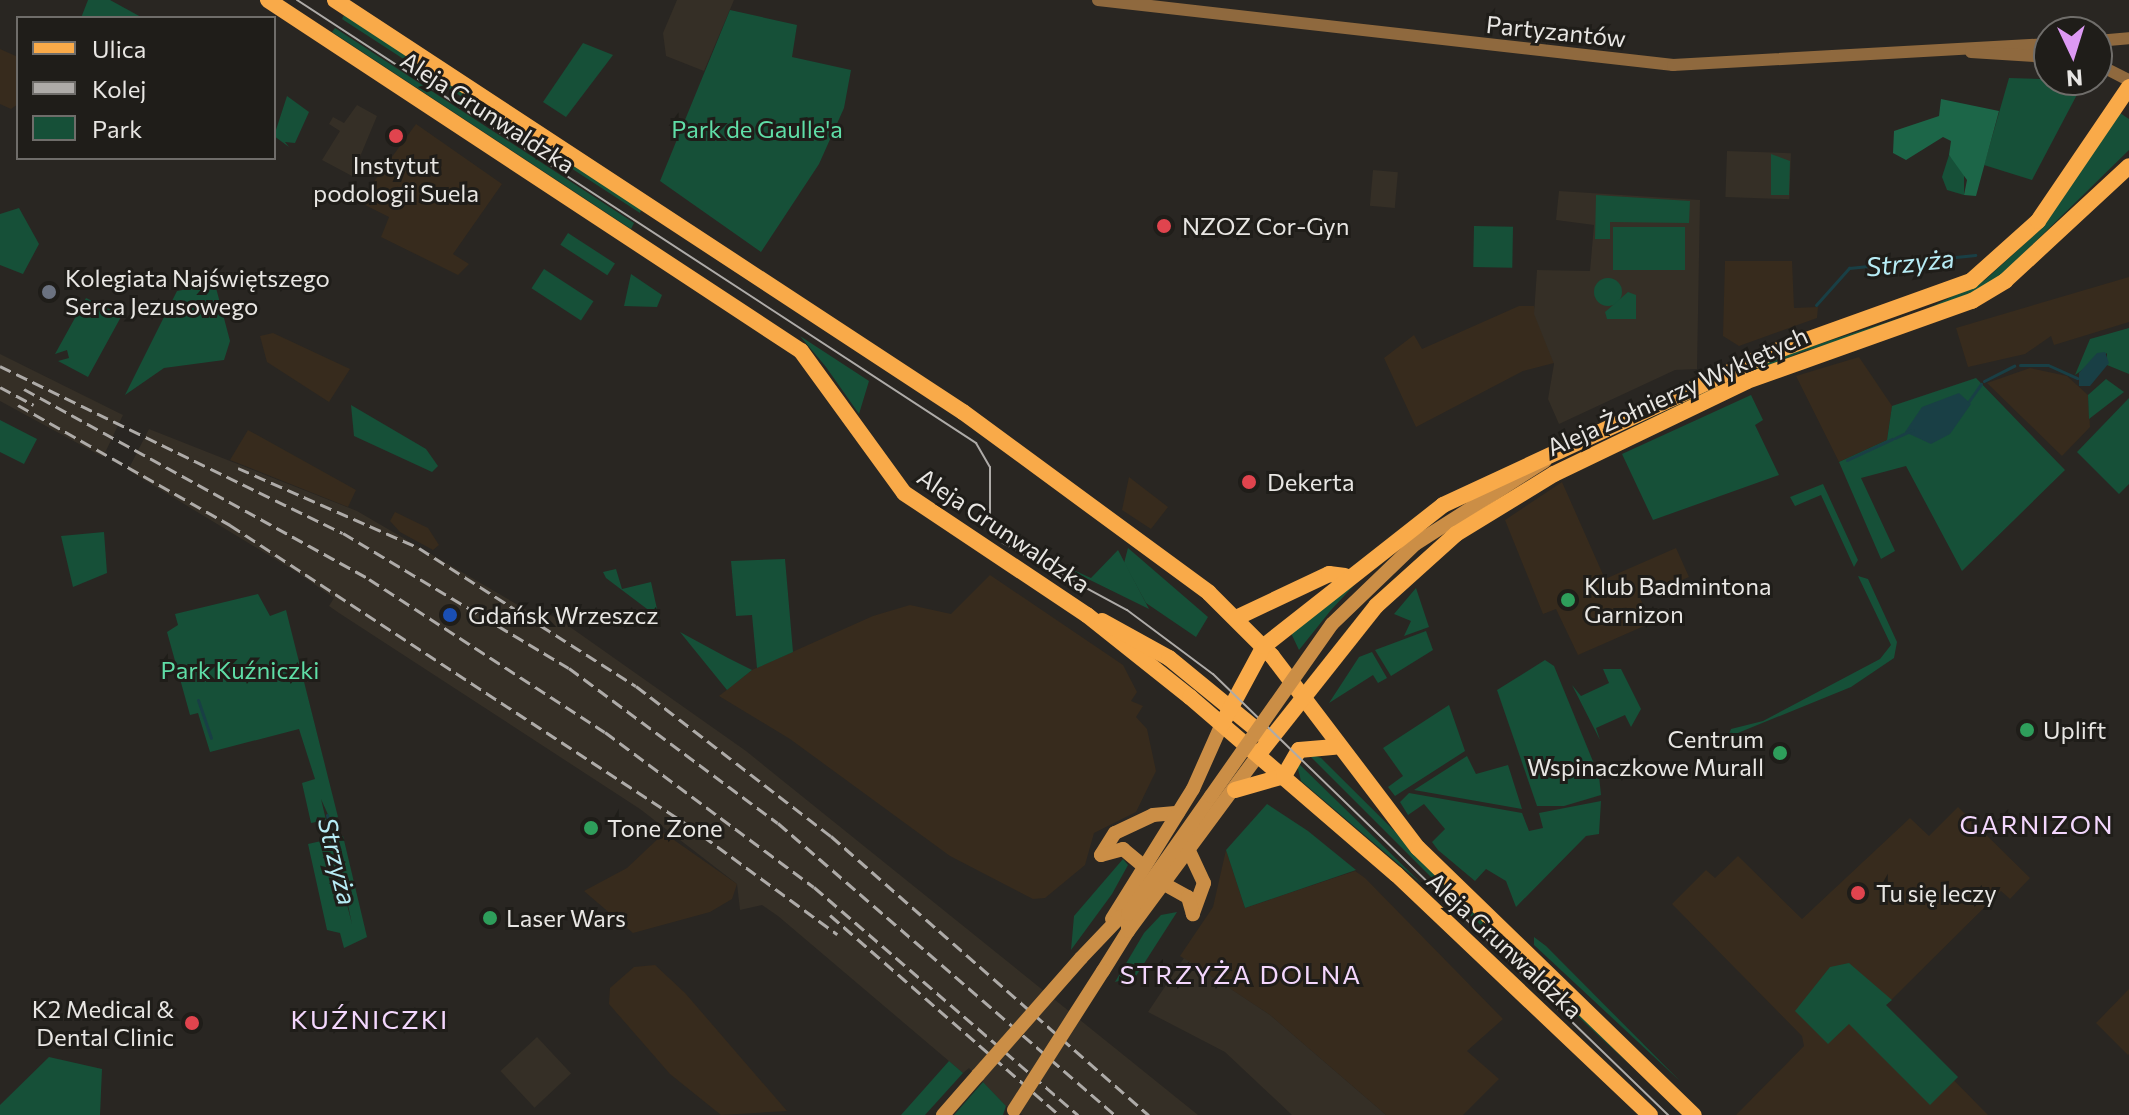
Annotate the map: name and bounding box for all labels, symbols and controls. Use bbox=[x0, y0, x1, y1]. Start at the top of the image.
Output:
street label: Partyzantów bbox=[1485, 9, 1627, 53]
legend bbox=[16, 16, 276, 160]
north arrow bbox=[2033, 16, 2113, 96]
text: Ulica bbox=[92, 34, 146, 63]
street label: Aleja Grunwaldzka bbox=[396, 45, 580, 179]
text: N bbox=[2065, 64, 2084, 92]
text: Kolej bbox=[92, 74, 146, 103]
text: Park bbox=[92, 114, 142, 143]
park label: Park de Gaulle'a bbox=[671, 115, 843, 143]
marker: Instytut podologii Suela bbox=[385, 125, 407, 147]
place label: Instytut podologii Suela bbox=[313, 151, 479, 207]
place label: NZOZ Cor-Gyn bbox=[1182, 212, 1349, 240]
marker: NZOZ Cor-Gyn bbox=[1153, 215, 1175, 237]
water label: Strzyża bbox=[1864, 242, 1956, 282]
place label: Kolegiata Najświętszego Serca Jezusowego bbox=[65, 264, 330, 320]
marker: Kolegiata Najświętszego Serca Jezusowego bbox=[40, 283, 58, 301]
street label: Aleja Żołnierzy Wyklętych bbox=[1542, 320, 1812, 462]
street label: Aleja Grunwaldzka bbox=[912, 462, 1096, 598]
place label: Dekerta bbox=[1267, 468, 1354, 496]
marker: Dekerta bbox=[1238, 471, 1260, 493]
place label: Klub Badmintona Garnizon bbox=[1584, 572, 1771, 628]
marker: Klub Badmintona Garnizon bbox=[1559, 591, 1577, 609]
place label: Gdańsk Wrzeszcz bbox=[468, 601, 658, 629]
marker: Gdańsk Wrzeszcz bbox=[439, 604, 461, 626]
park label: Park Kuźniczki bbox=[161, 656, 319, 684]
place label: Uplift bbox=[2043, 716, 2106, 744]
marker: Uplift bbox=[2018, 721, 2036, 739]
place label: Centrum Wspinaczkowe Murall bbox=[1527, 725, 1764, 781]
marker: Centrum Wspinaczkowe Murall bbox=[1771, 744, 1789, 762]
district label: GARNIZON bbox=[1959, 808, 2115, 840]
water label: Strzyża bbox=[312, 814, 364, 908]
place label: Tone Zone bbox=[607, 814, 723, 842]
marker: Tone Zone bbox=[582, 819, 600, 837]
street label: Aleja Grunwaldzka bbox=[1421, 866, 1589, 1024]
place label: Tu się leczy bbox=[1876, 879, 1997, 907]
marker: Tu się leczy bbox=[1847, 882, 1869, 904]
place label: Laser Wars bbox=[506, 904, 626, 932]
marker: Laser Wars bbox=[481, 909, 499, 927]
district label: STRZYŻA DOLNA bbox=[1120, 958, 1362, 990]
place label: K2 Medical & Dental Clinic bbox=[32, 995, 174, 1051]
district label: KUŹNICZKI bbox=[291, 1003, 449, 1035]
marker: K2 Medical & Dental Clinic bbox=[181, 1012, 203, 1034]

